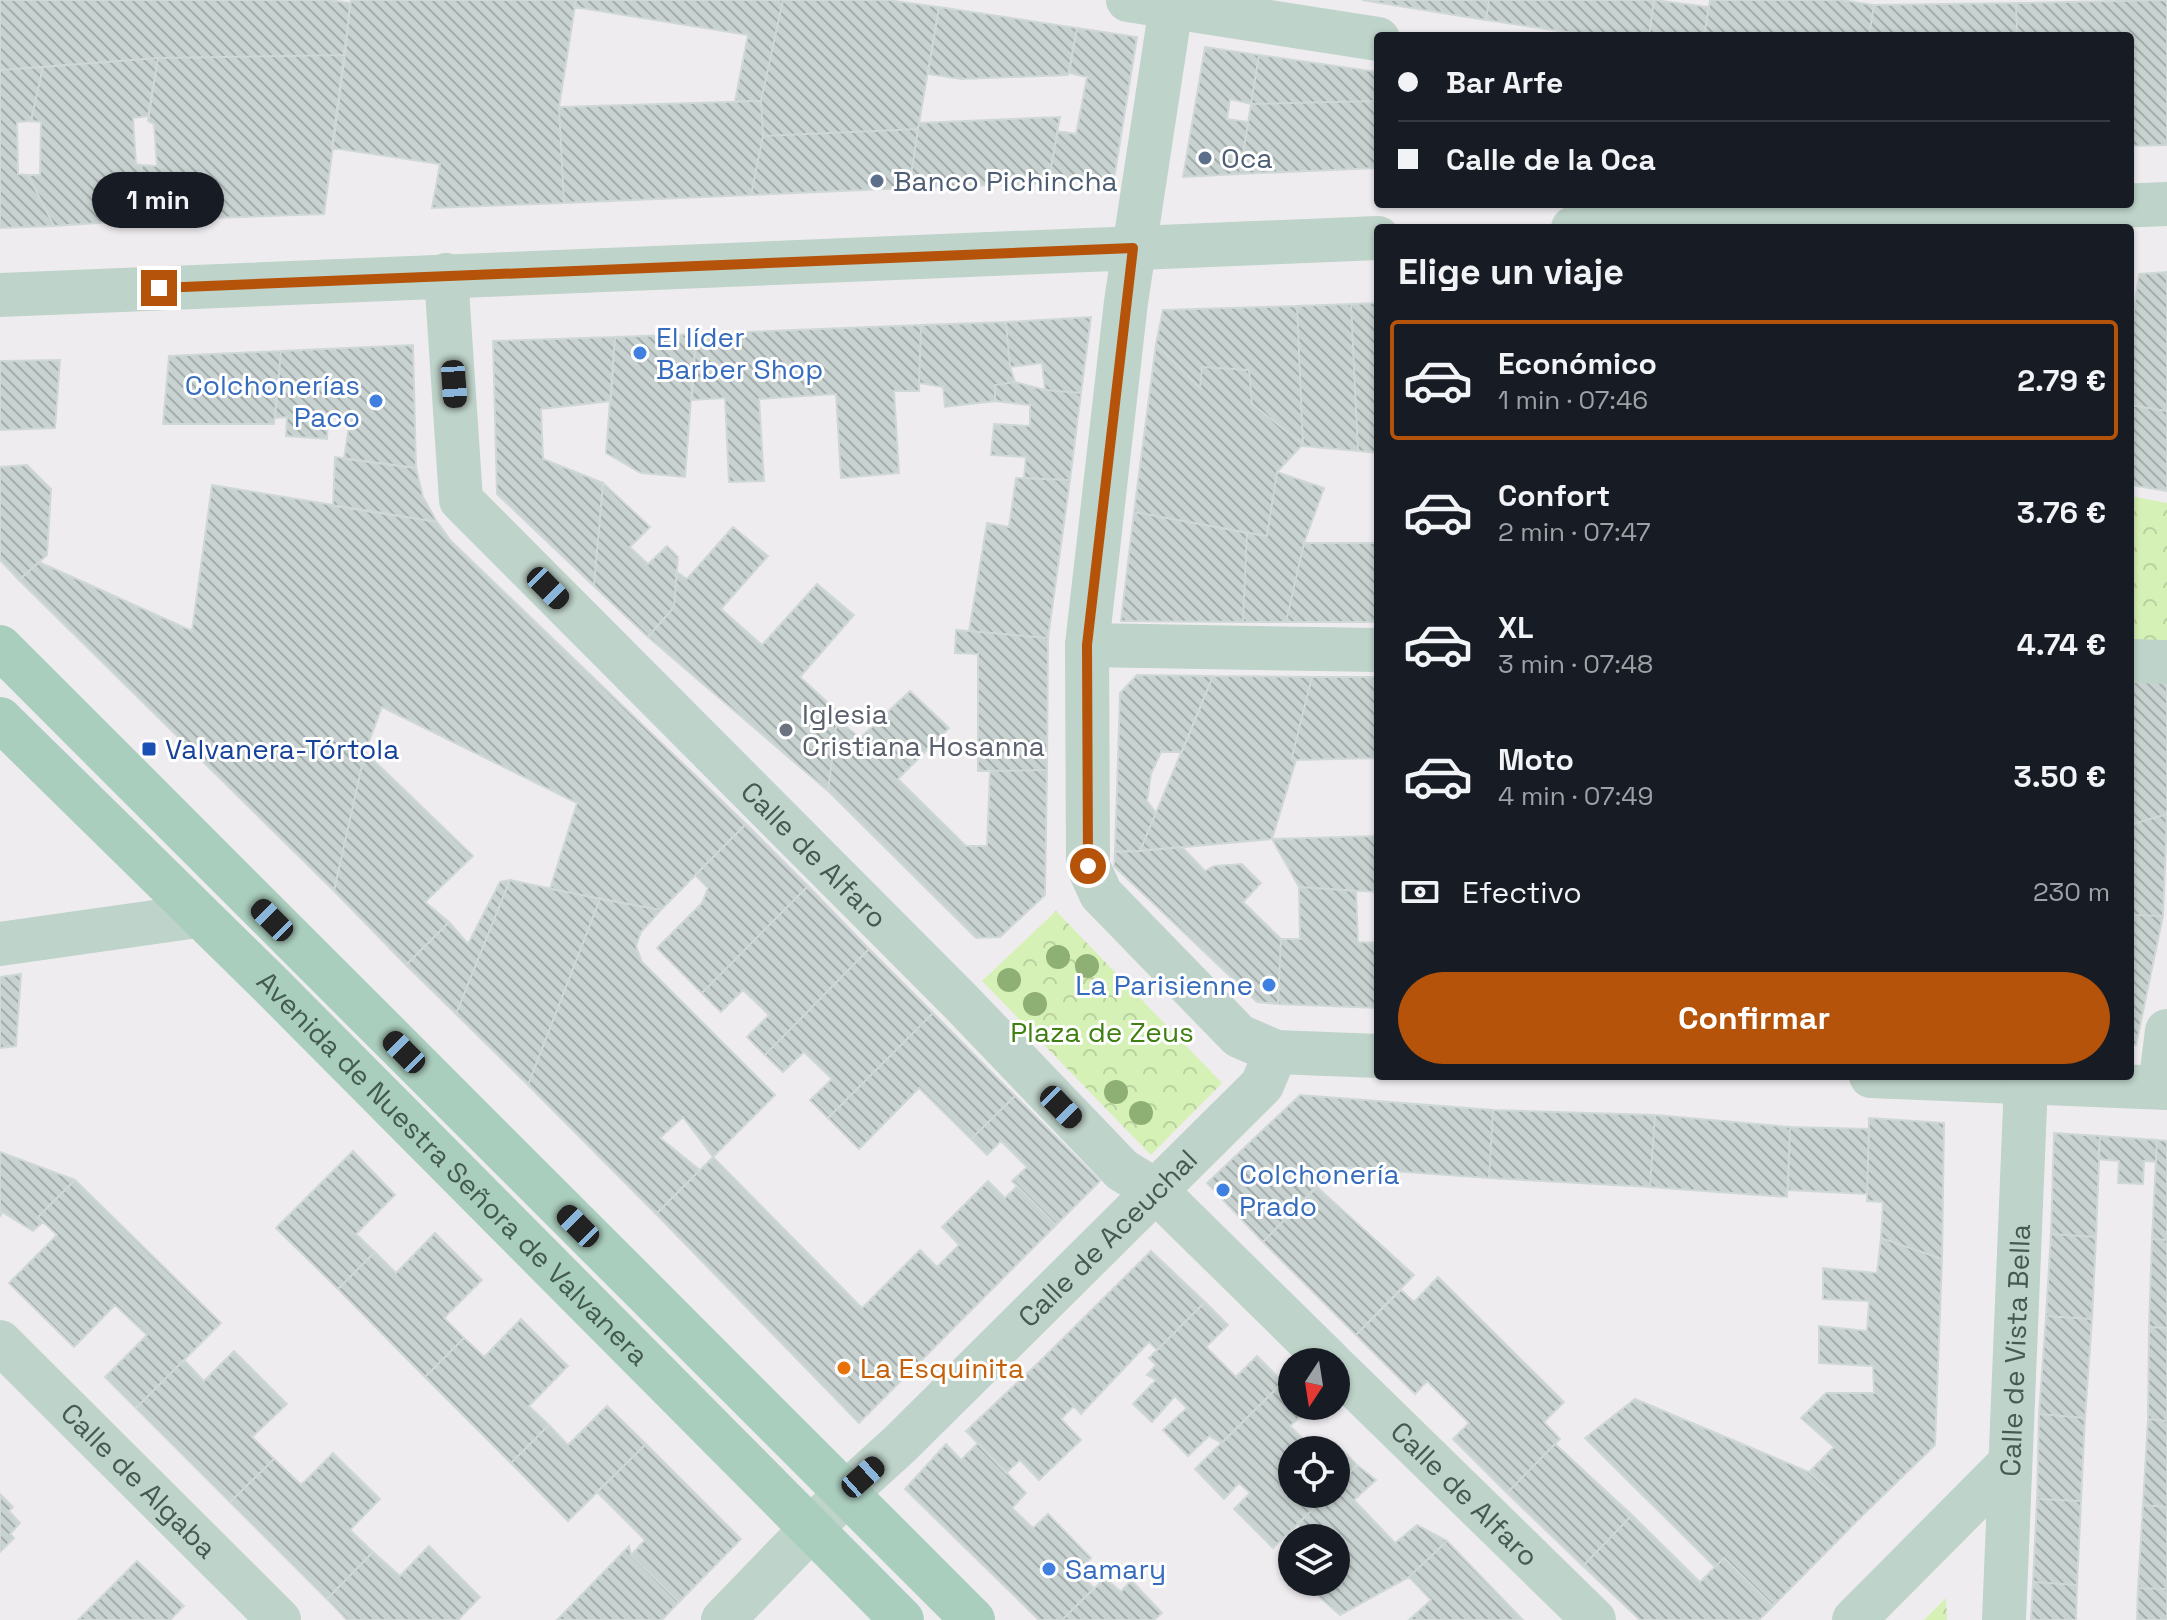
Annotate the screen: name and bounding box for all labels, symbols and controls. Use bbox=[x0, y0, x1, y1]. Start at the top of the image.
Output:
text: Bar Arfe bbox=[1446, 63, 1563, 102]
place label: Oca bbox=[1221, 140, 1273, 176]
text: Calle de la Oca bbox=[1446, 140, 1656, 179]
marker: Oca bbox=[1196, 149, 1214, 167]
place label: Banco Pichincha bbox=[893, 163, 1118, 199]
callout: 1 min bbox=[93, 172, 225, 228]
marker: Banco Pichincha bbox=[868, 172, 886, 190]
text: 1 min bbox=[126, 183, 190, 217]
text: Elige un viaje bbox=[1398, 249, 1624, 295]
route end bbox=[141, 270, 177, 306]
place label: El líder Barber Shop bbox=[656, 319, 823, 387]
marker: El líder Barber Shop bbox=[631, 344, 649, 362]
icon: car bbox=[1402, 344, 1474, 416]
text: Económico bbox=[1498, 344, 1657, 383]
car bbox=[440, 359, 468, 409]
text: 2.79 € bbox=[2017, 361, 2106, 400]
place label: Colchonerías Paco bbox=[185, 367, 360, 435]
text: 1 min · 07:46 bbox=[1498, 383, 1648, 417]
marker: Colchonerías Paco bbox=[367, 392, 385, 410]
icon: car bbox=[1402, 476, 1474, 548]
text: Confort bbox=[1498, 476, 1610, 515]
text: 3.76 € bbox=[2017, 493, 2106, 532]
text: 2 min · 07:47 bbox=[1498, 515, 1651, 549]
car bbox=[523, 563, 573, 613]
icon: car bbox=[1402, 608, 1474, 680]
text: XL bbox=[1498, 608, 1534, 647]
text: 4.74 € bbox=[2017, 625, 2106, 664]
text: 3 min · 07:48 bbox=[1498, 647, 1653, 681]
place label: Iglesia Cristiana Hosanna bbox=[802, 696, 1045, 764]
marker: Iglesia Cristiana Hosanna bbox=[777, 721, 795, 739]
place label: Valvanera-Tórtola bbox=[165, 731, 399, 767]
marker: Valvanera-Tórtola bbox=[140, 740, 158, 758]
icon: car bbox=[1402, 740, 1474, 812]
text: Moto bbox=[1498, 740, 1574, 779]
text: 3.50 € bbox=[2013, 757, 2106, 796]
street label: Calle de Alfaro bbox=[733, 773, 895, 936]
text: 4 min · 07:49 bbox=[1498, 779, 1653, 813]
route start bbox=[1070, 848, 1106, 884]
icon: cash bbox=[1398, 870, 1442, 914]
text: Efectivo bbox=[1462, 873, 1582, 912]
text: 230 m bbox=[2033, 875, 2110, 909]
car bbox=[247, 895, 297, 945]
street label: Avenida de Nuestra Señora de Valvanera bbox=[249, 963, 657, 1373]
place label: La Parisienne bbox=[1075, 967, 1253, 1003]
button: Confirmar bbox=[1398, 972, 2110, 1064]
marker: La Parisienne bbox=[1260, 976, 1278, 994]
park label: Plaza de Zeus bbox=[1010, 1014, 1194, 1050]
car bbox=[379, 1027, 429, 1077]
car bbox=[1036, 1081, 1086, 1133]
street label: Calle de Aceuchal bbox=[1010, 1142, 1205, 1335]
place label: Colchonería Prado bbox=[1239, 1156, 1400, 1224]
marker: Colchonería Prado bbox=[1214, 1181, 1232, 1199]
car bbox=[553, 1201, 603, 1251]
street label: Calle de Vista Bella bbox=[1992, 1223, 2038, 1477]
north arrow bbox=[1278, 1348, 1350, 1420]
map controls bbox=[1278, 1348, 1350, 1596]
place label: La Esquinita bbox=[860, 1350, 1024, 1386]
marker: La Esquinita bbox=[835, 1359, 853, 1377]
street label: Calle de Algaba bbox=[53, 1395, 224, 1566]
street label: Calle de Alfaro bbox=[1383, 1413, 1546, 1574]
button: locate bbox=[1278, 1436, 1350, 1508]
car bbox=[837, 1452, 889, 1502]
button: layers bbox=[1278, 1524, 1350, 1596]
place label: Samary bbox=[1065, 1551, 1166, 1587]
marker: Samary bbox=[1040, 1560, 1058, 1578]

